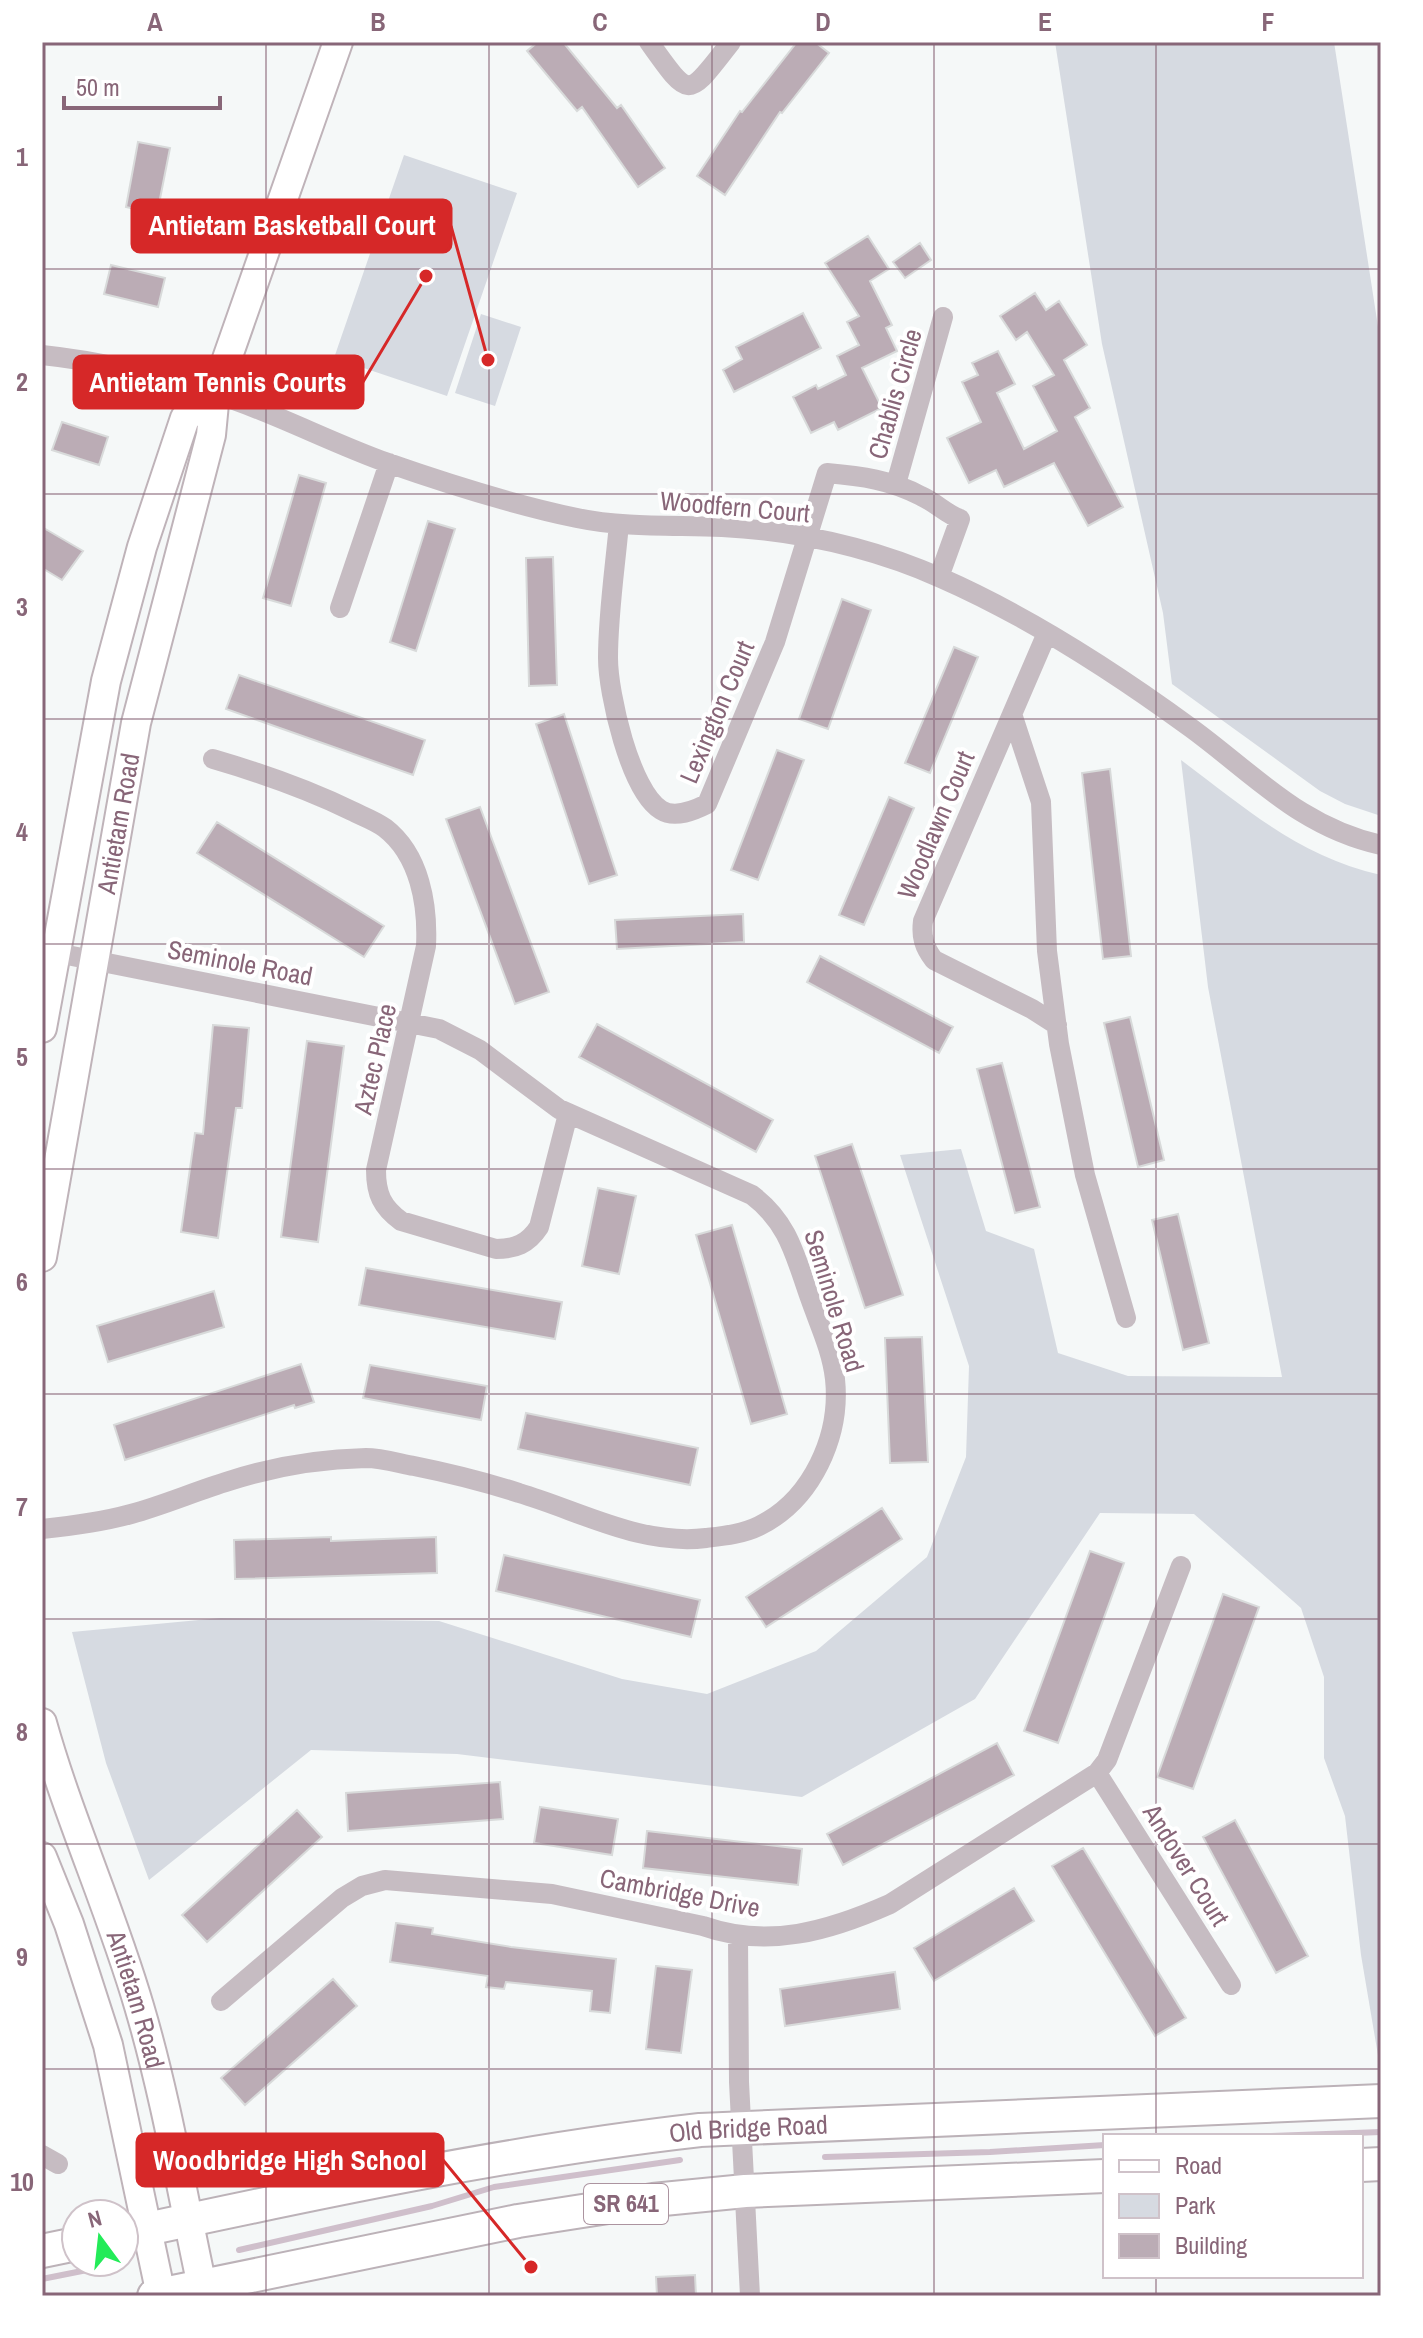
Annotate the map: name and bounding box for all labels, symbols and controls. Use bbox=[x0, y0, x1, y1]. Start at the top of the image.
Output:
text: A bbox=[147, 4, 163, 39]
text: B bbox=[370, 4, 386, 39]
text: C bbox=[592, 4, 608, 39]
text: D bbox=[815, 4, 831, 39]
text: E bbox=[1038, 4, 1052, 39]
text: F bbox=[1261, 4, 1275, 39]
scale bar bbox=[64, 60, 220, 110]
text: 50 m bbox=[76, 71, 120, 103]
text: 1 bbox=[16, 139, 28, 174]
callout: Antietam Basketball Court bbox=[132, 200, 451, 252]
text: Antietam Basketball Court bbox=[148, 206, 436, 244]
street label: Chablis Circle bbox=[859, 325, 930, 463]
callout: Antietam Tennis Courts bbox=[74, 356, 363, 408]
text: Antietam Tennis Courts bbox=[89, 363, 347, 401]
text: 2 bbox=[16, 364, 28, 399]
street label: Woodfern Court bbox=[659, 483, 811, 530]
text: 3 bbox=[16, 589, 28, 624]
street label: Lexington Court bbox=[671, 635, 762, 788]
street label: Woodlawn Court bbox=[889, 746, 982, 904]
street label: Antietam Road bbox=[88, 750, 147, 898]
text: 4 bbox=[16, 814, 28, 849]
street label: Seminole Road bbox=[165, 931, 316, 994]
street label: Aztec Place bbox=[345, 1000, 404, 1119]
text: 5 bbox=[16, 1039, 28, 1074]
street label: Seminole Road bbox=[796, 1225, 873, 1376]
text: 6 bbox=[16, 1264, 28, 1299]
text: 7 bbox=[16, 1489, 28, 1524]
text: 8 bbox=[16, 1714, 28, 1749]
street label: Andover Court bbox=[1135, 1796, 1238, 1932]
street label: Cambridge Drive bbox=[597, 1860, 763, 1925]
street label: Antietam Road bbox=[98, 1925, 173, 2072]
text: 9 bbox=[16, 1939, 28, 1974]
street label: Old Bridge Road bbox=[667, 2107, 828, 2151]
callout: Woodbridge High School bbox=[137, 2134, 443, 2186]
legend bbox=[1103, 2134, 1363, 2278]
text: Woodbridge High School bbox=[153, 2141, 427, 2179]
text: Road bbox=[1175, 2149, 1222, 2181]
text: 10 bbox=[10, 2164, 34, 2199]
road number: SR 641 bbox=[584, 2184, 668, 2224]
text: Park bbox=[1175, 2189, 1216, 2221]
north arrow bbox=[60, 2198, 140, 2278]
text: N bbox=[85, 2203, 105, 2235]
text: Building bbox=[1175, 2229, 1247, 2261]

